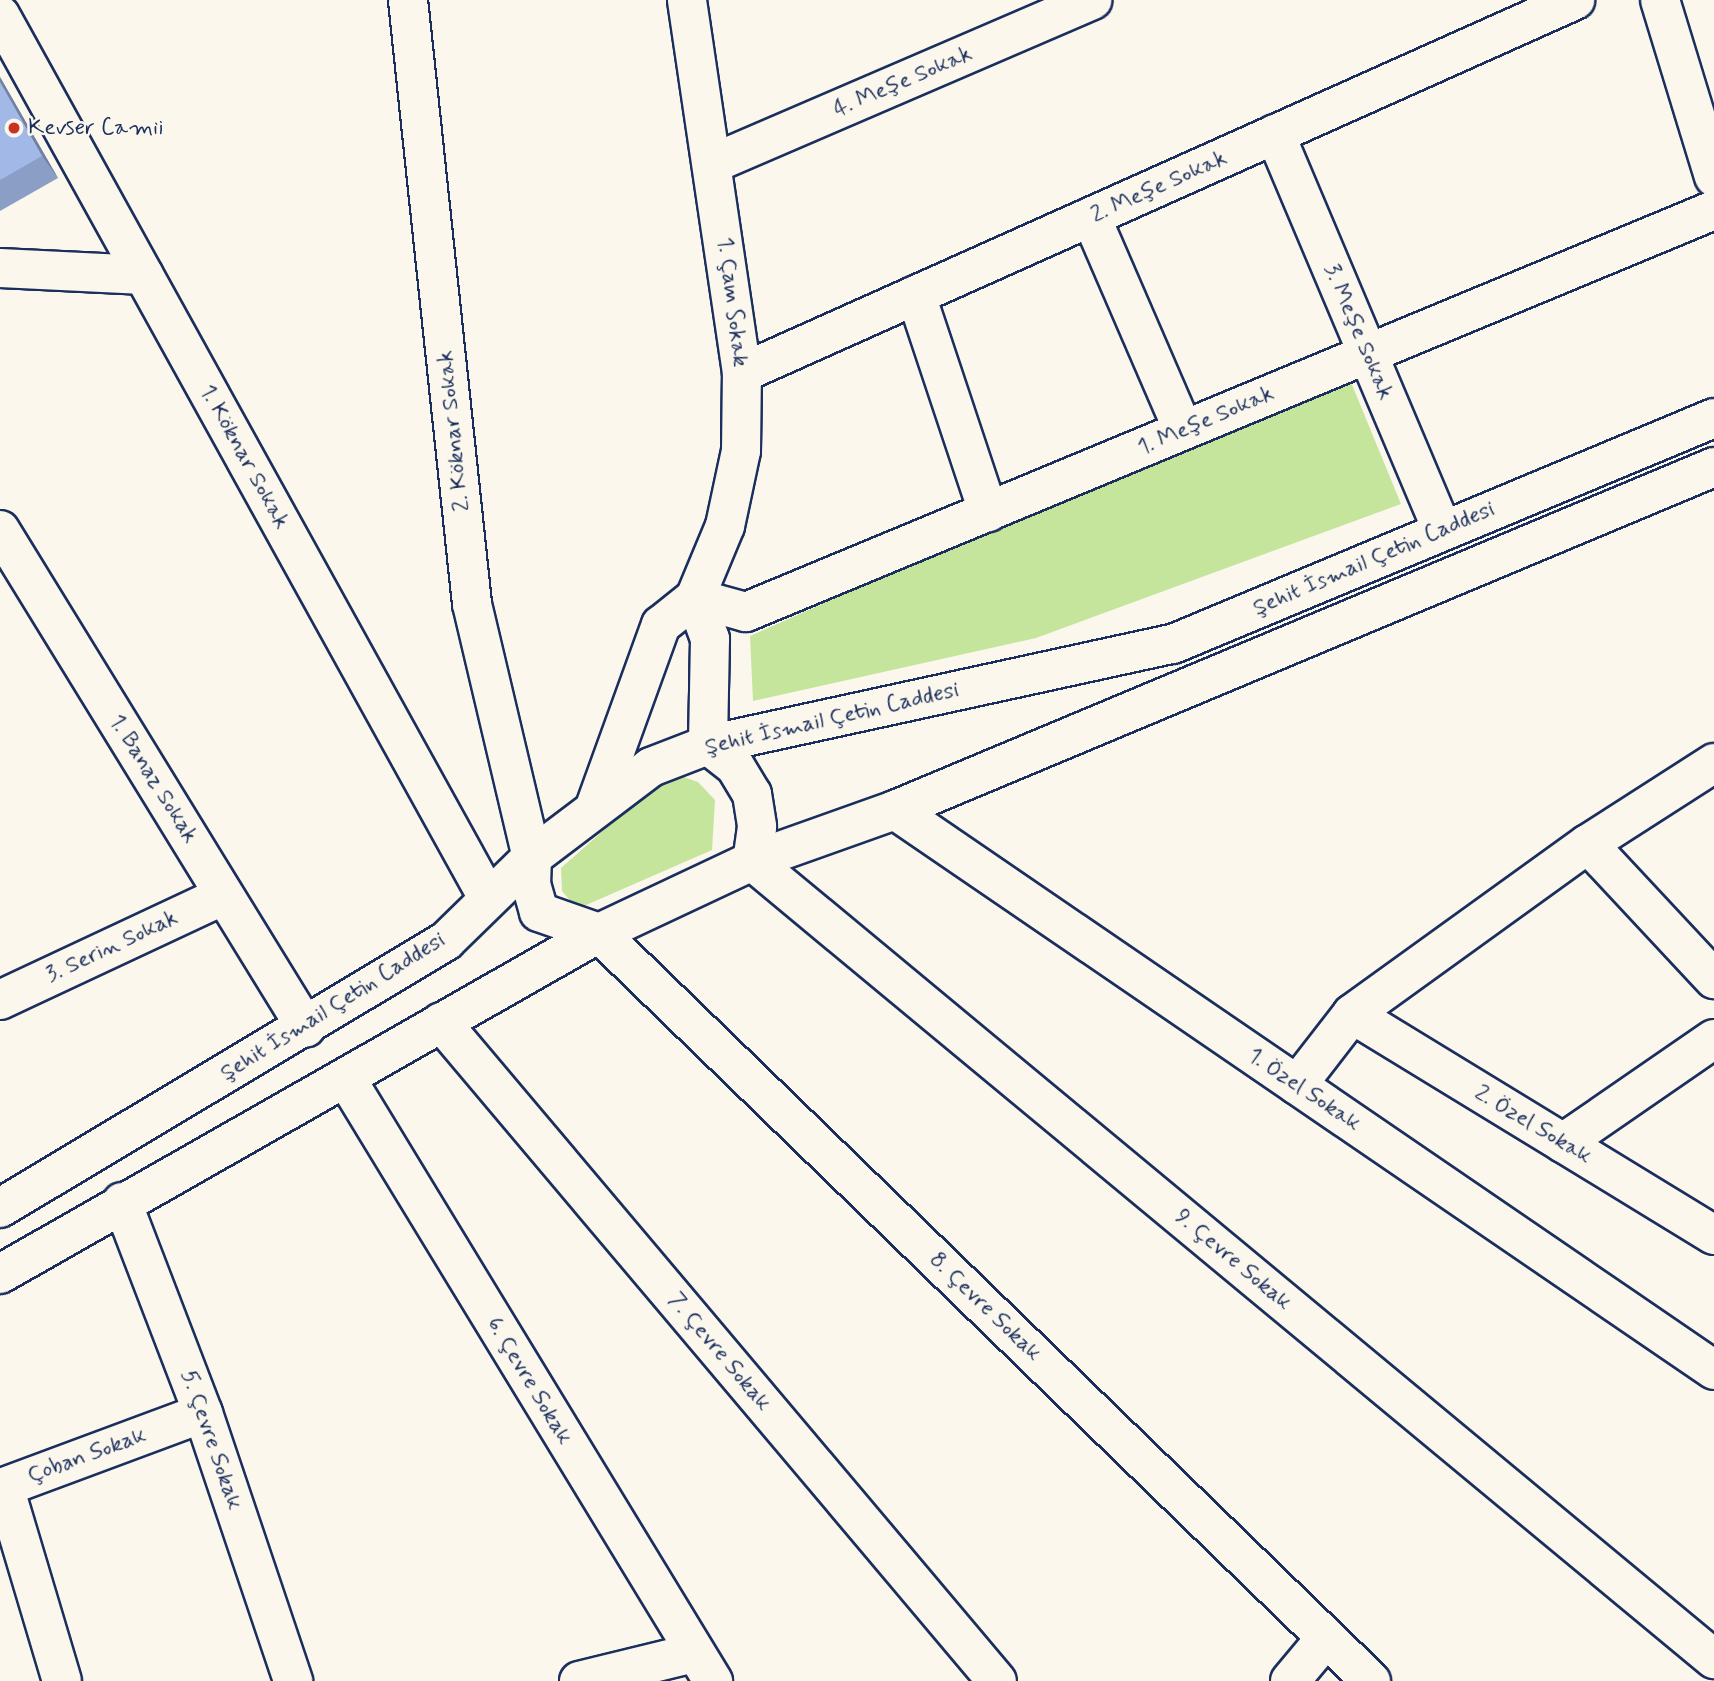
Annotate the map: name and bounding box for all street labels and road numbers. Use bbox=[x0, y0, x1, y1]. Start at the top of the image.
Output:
street label: 4. Meşe Sokak bbox=[830, 41, 976, 123]
street label: 2. Meşe Sokak bbox=[1088, 145, 1230, 229]
street label: 1. Çam Sokak bbox=[710, 235, 754, 369]
street label: 3. Meşe Sokak bbox=[1317, 261, 1399, 403]
street label: 2. Köknar Sokak bbox=[432, 350, 476, 512]
street label: 1. Meşe Sokak bbox=[1135, 380, 1277, 462]
street label: 1. Köknar Sokak bbox=[193, 381, 295, 533]
street label: Şehit İsmail Çetin Caddesi bbox=[1247, 495, 1501, 623]
street label: Şehit İsmail Çetin Caddesi bbox=[700, 676, 964, 762]
street label: 1. Banaz Sokak bbox=[102, 709, 204, 849]
street label: 3. Serin Sokak bbox=[41, 904, 183, 990]
street label: Şehit İsmail Çetin Caddesi bbox=[214, 925, 452, 1089]
street label: 1. Özel Sokak bbox=[1243, 1043, 1365, 1137]
street label: 2. Özel Sokak bbox=[1471, 1080, 1595, 1170]
street label: 9. Çevre Sokak bbox=[1169, 1203, 1297, 1317]
street label: 8. Çevre Sokak bbox=[923, 1247, 1047, 1367]
street label: 7. Çevre Sokak bbox=[661, 1287, 777, 1417]
street label: 6. Çevre Sokak bbox=[480, 1312, 578, 1450]
street label: 5. Çevre Sokak bbox=[174, 1366, 248, 1514]
street label: Çoban Sokak bbox=[24, 1422, 150, 1490]

